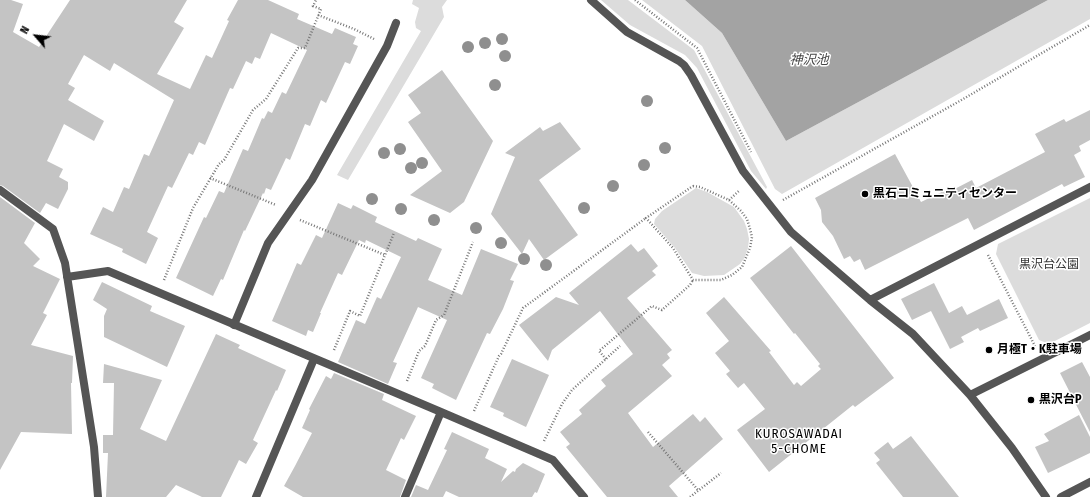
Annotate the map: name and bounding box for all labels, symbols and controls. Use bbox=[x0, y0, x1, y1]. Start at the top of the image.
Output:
north arrow bbox=[16, 16, 56, 56]
text: N bbox=[18, 24, 32, 36]
water label: 神沢池 bbox=[790, 52, 828, 68]
place label: 黒石コミュニティセンター bbox=[873, 187, 1017, 201]
marker: 黒石コミュニティセンター bbox=[860, 189, 870, 199]
park label: 黒沢台公園 bbox=[1019, 258, 1079, 272]
place label: 月極T・K駐車場 bbox=[997, 343, 1082, 357]
marker: 月極T・K駐車場 bbox=[984, 345, 994, 355]
place label: 黒沢台P bbox=[1039, 393, 1082, 407]
marker: 黒沢台P bbox=[1026, 395, 1036, 405]
district label: KUROSAWADAI 5-CHOME bbox=[755, 426, 843, 457]

